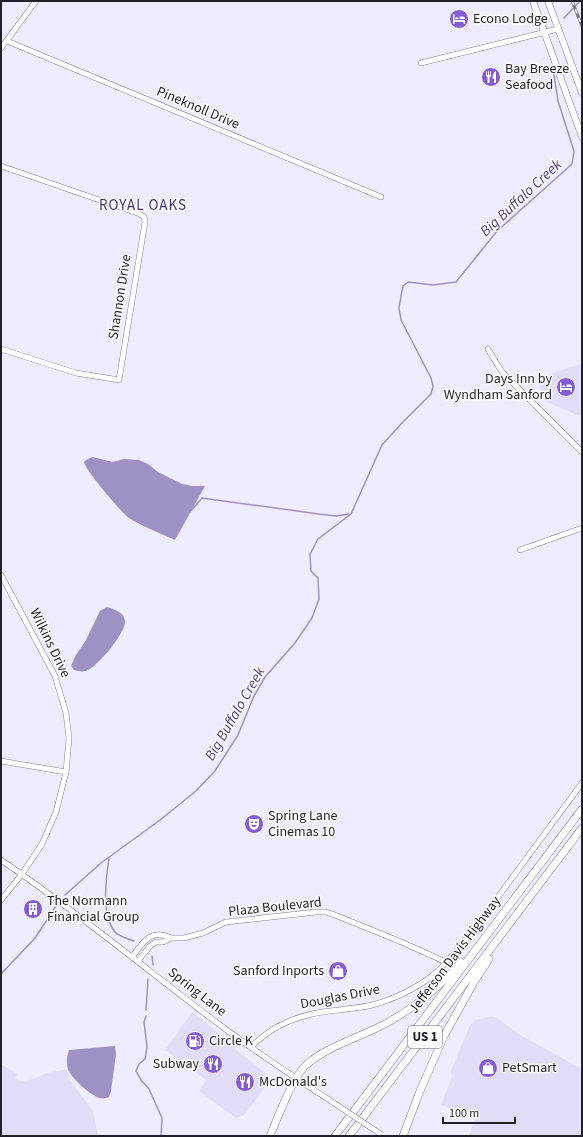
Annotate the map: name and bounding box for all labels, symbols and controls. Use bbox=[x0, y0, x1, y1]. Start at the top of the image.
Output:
hotel icon: Econo Lodge bbox=[448, 8, 470, 30]
place label: Econo Lodge bbox=[473, 9, 548, 29]
place label: Bay Breeze Seafood bbox=[505, 59, 569, 95]
restaurant icon: Bay Breeze Seafood bbox=[480, 66, 502, 88]
street label: Pineknoll Drive bbox=[153, 82, 243, 135]
water label: Big Buffalo Creek bbox=[476, 154, 567, 241]
district label: ROYAL OAKS bbox=[99, 195, 187, 216]
street label: Shannon Drive bbox=[103, 253, 137, 341]
place label: Days Inn by Wyndham Sanford bbox=[444, 369, 552, 405]
hotel icon: Days Inn by Wyndham Sanford bbox=[555, 376, 577, 398]
street label: Wilkins Drive bbox=[25, 605, 75, 681]
water label: Big Buffalo Creek bbox=[200, 663, 271, 765]
place label: Spring Lane Cinemas 10 bbox=[268, 806, 338, 842]
theatre icon: Spring Lane Cinemas 10 bbox=[243, 813, 265, 835]
place label: The Normann Financial Group bbox=[47, 891, 140, 927]
street label: Plaza Boulevard bbox=[227, 892, 323, 922]
street label: Jefferson Davis Highway bbox=[404, 892, 506, 1018]
building icon: The Normann Financial Group bbox=[22, 898, 44, 920]
shop icon: Sanford Inports bbox=[327, 960, 349, 982]
place label: Sanford Inports bbox=[233, 961, 324, 981]
street label: Spring Lane bbox=[163, 963, 231, 1021]
street label: Douglas Drive bbox=[299, 979, 381, 1014]
road number: US 1 bbox=[408, 1026, 442, 1048]
fuel station icon: Circle K bbox=[184, 1030, 206, 1052]
place label: Circle K bbox=[209, 1031, 254, 1051]
restaurant icon: Subway bbox=[202, 1053, 224, 1075]
place label: Subway bbox=[153, 1054, 199, 1074]
shop icon: PetSmart bbox=[477, 1057, 499, 1079]
place label: PetSmart bbox=[502, 1058, 557, 1078]
restaurant icon: McDonald's bbox=[234, 1071, 256, 1093]
place label: McDonald's bbox=[259, 1072, 327, 1092]
scale bar bbox=[443, 1099, 515, 1125]
text: 100 m bbox=[449, 1105, 479, 1122]

